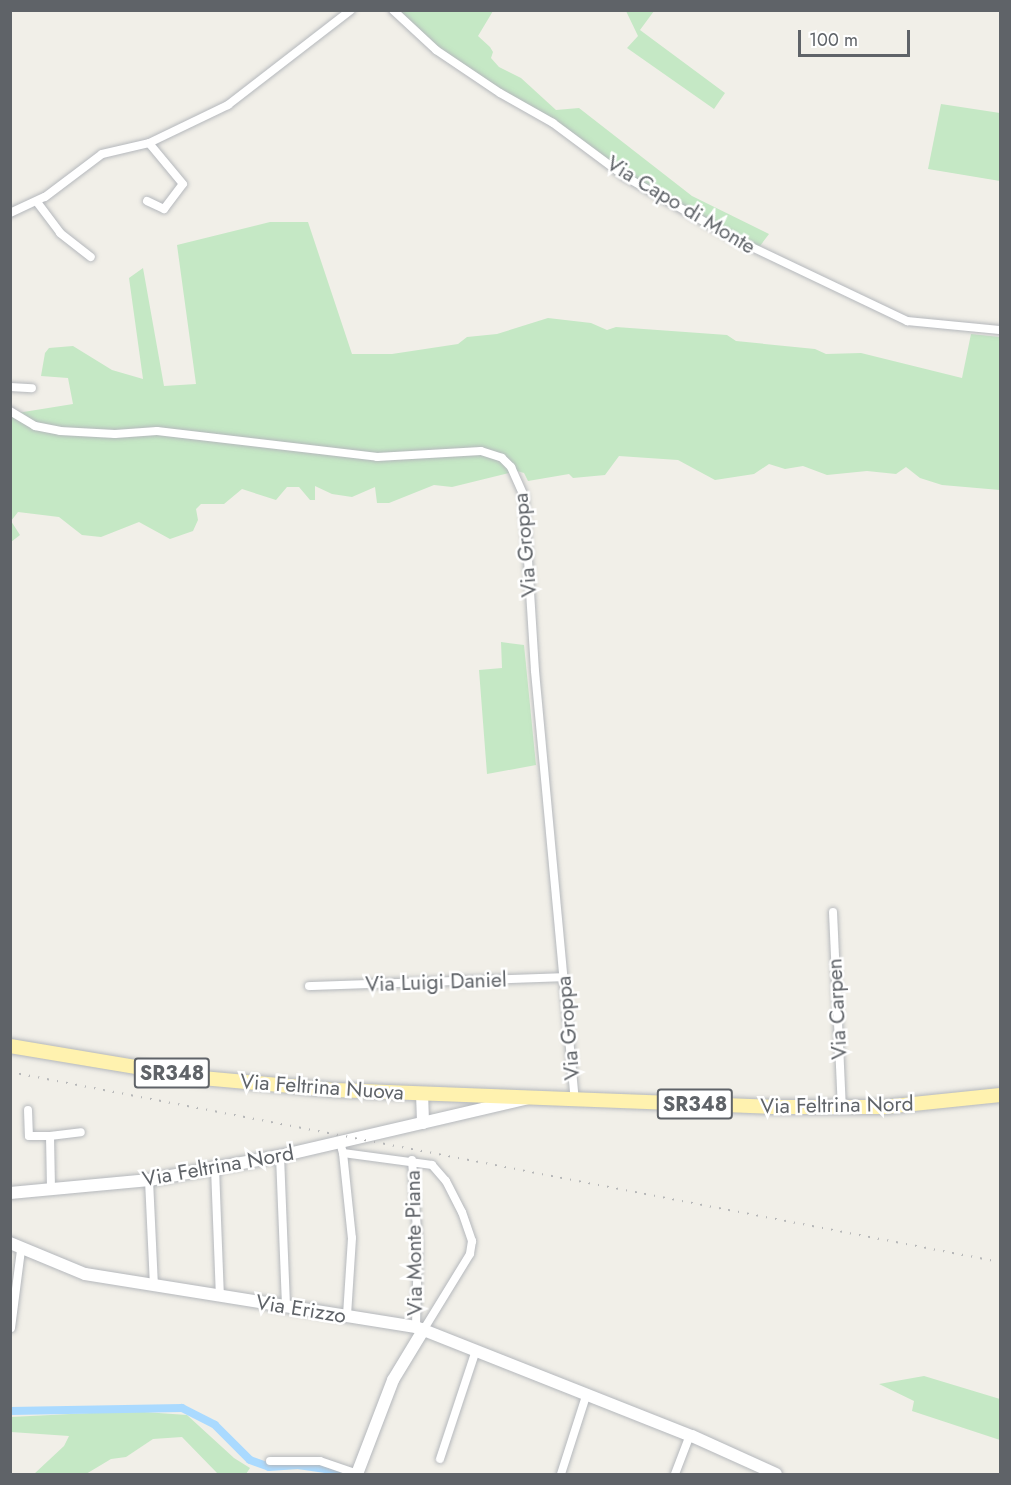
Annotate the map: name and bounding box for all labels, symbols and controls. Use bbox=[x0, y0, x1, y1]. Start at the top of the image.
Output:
scale bar bbox=[801, 18, 914, 56]
text: 100 m bbox=[809, 27, 858, 53]
street label: Via Capo di Monte bbox=[602, 151, 760, 259]
street label: Via Groppa bbox=[508, 492, 542, 598]
street label: Via Carpen bbox=[822, 958, 852, 1060]
street label: Via Luigi Daniel bbox=[365, 967, 507, 997]
street label: Via Groppa bbox=[551, 975, 585, 1081]
road number: SR348 bbox=[133, 1056, 211, 1090]
street label: Via Feltrina Nuova bbox=[239, 1069, 405, 1105]
road number: SR348 bbox=[656, 1087, 734, 1121]
street label: Via Feltrina Nord bbox=[760, 1091, 914, 1119]
street label: Via Feltrina Nord bbox=[140, 1140, 296, 1192]
street label: Via Monte Piana bbox=[400, 1170, 428, 1316]
street label: Via Erizzo bbox=[254, 1289, 348, 1329]

